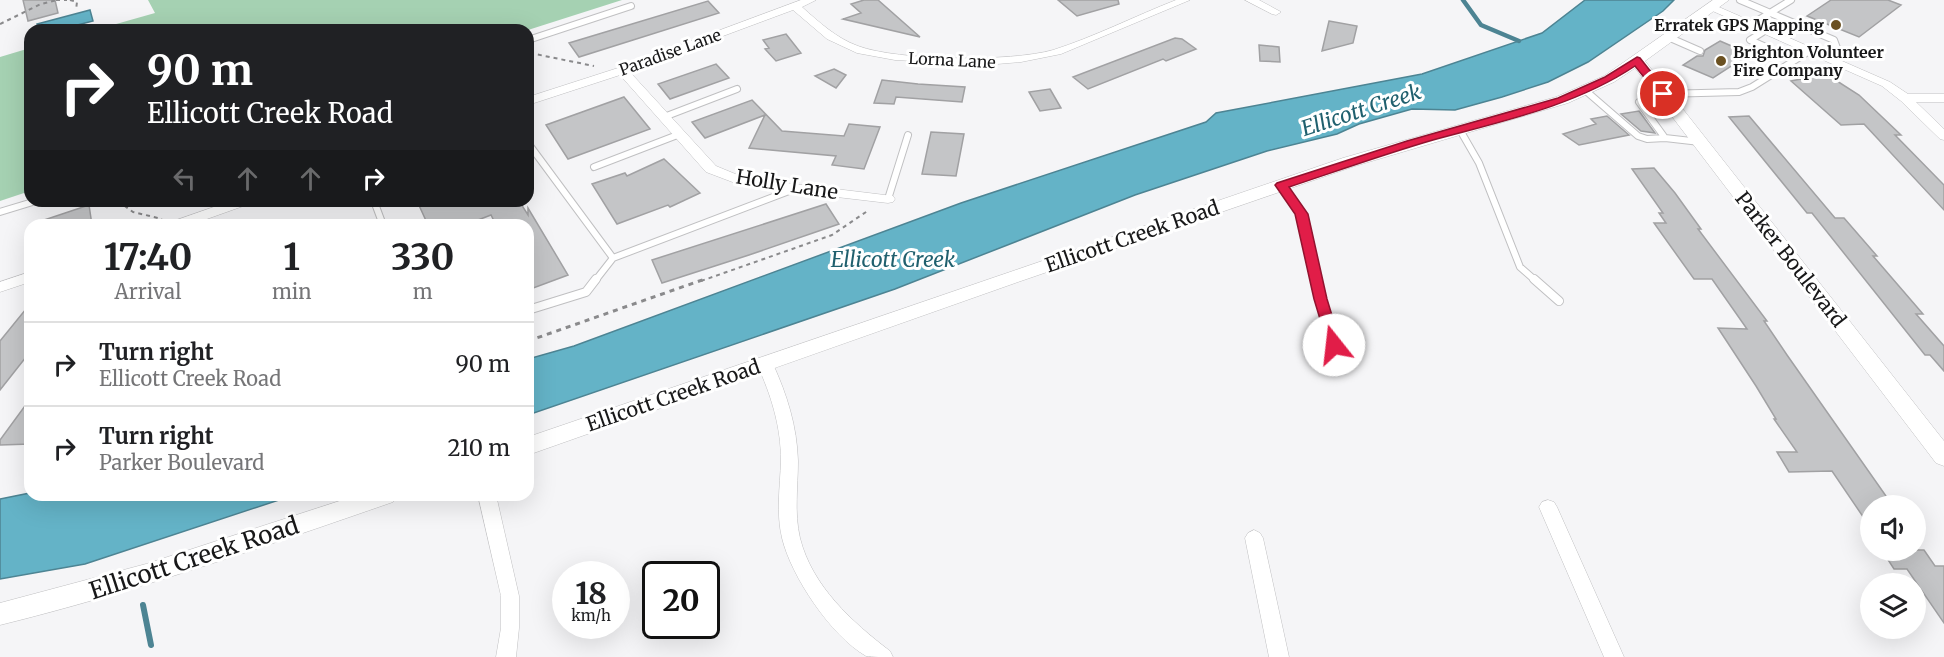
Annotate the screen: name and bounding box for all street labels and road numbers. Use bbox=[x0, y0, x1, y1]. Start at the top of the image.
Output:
street label: Paradise Lane bbox=[616, 24, 724, 80]
street label: Lorna Lane bbox=[908, 48, 996, 72]
street label: Holly Lane bbox=[734, 164, 840, 204]
street label: Parker Boulevard bbox=[1730, 186, 1852, 332]
street label: Ellicott Creek Road bbox=[1042, 195, 1222, 277]
street label: Ellicott Creek Road bbox=[583, 354, 763, 436]
street label: Ellicott Creek Road bbox=[85, 509, 303, 607]

